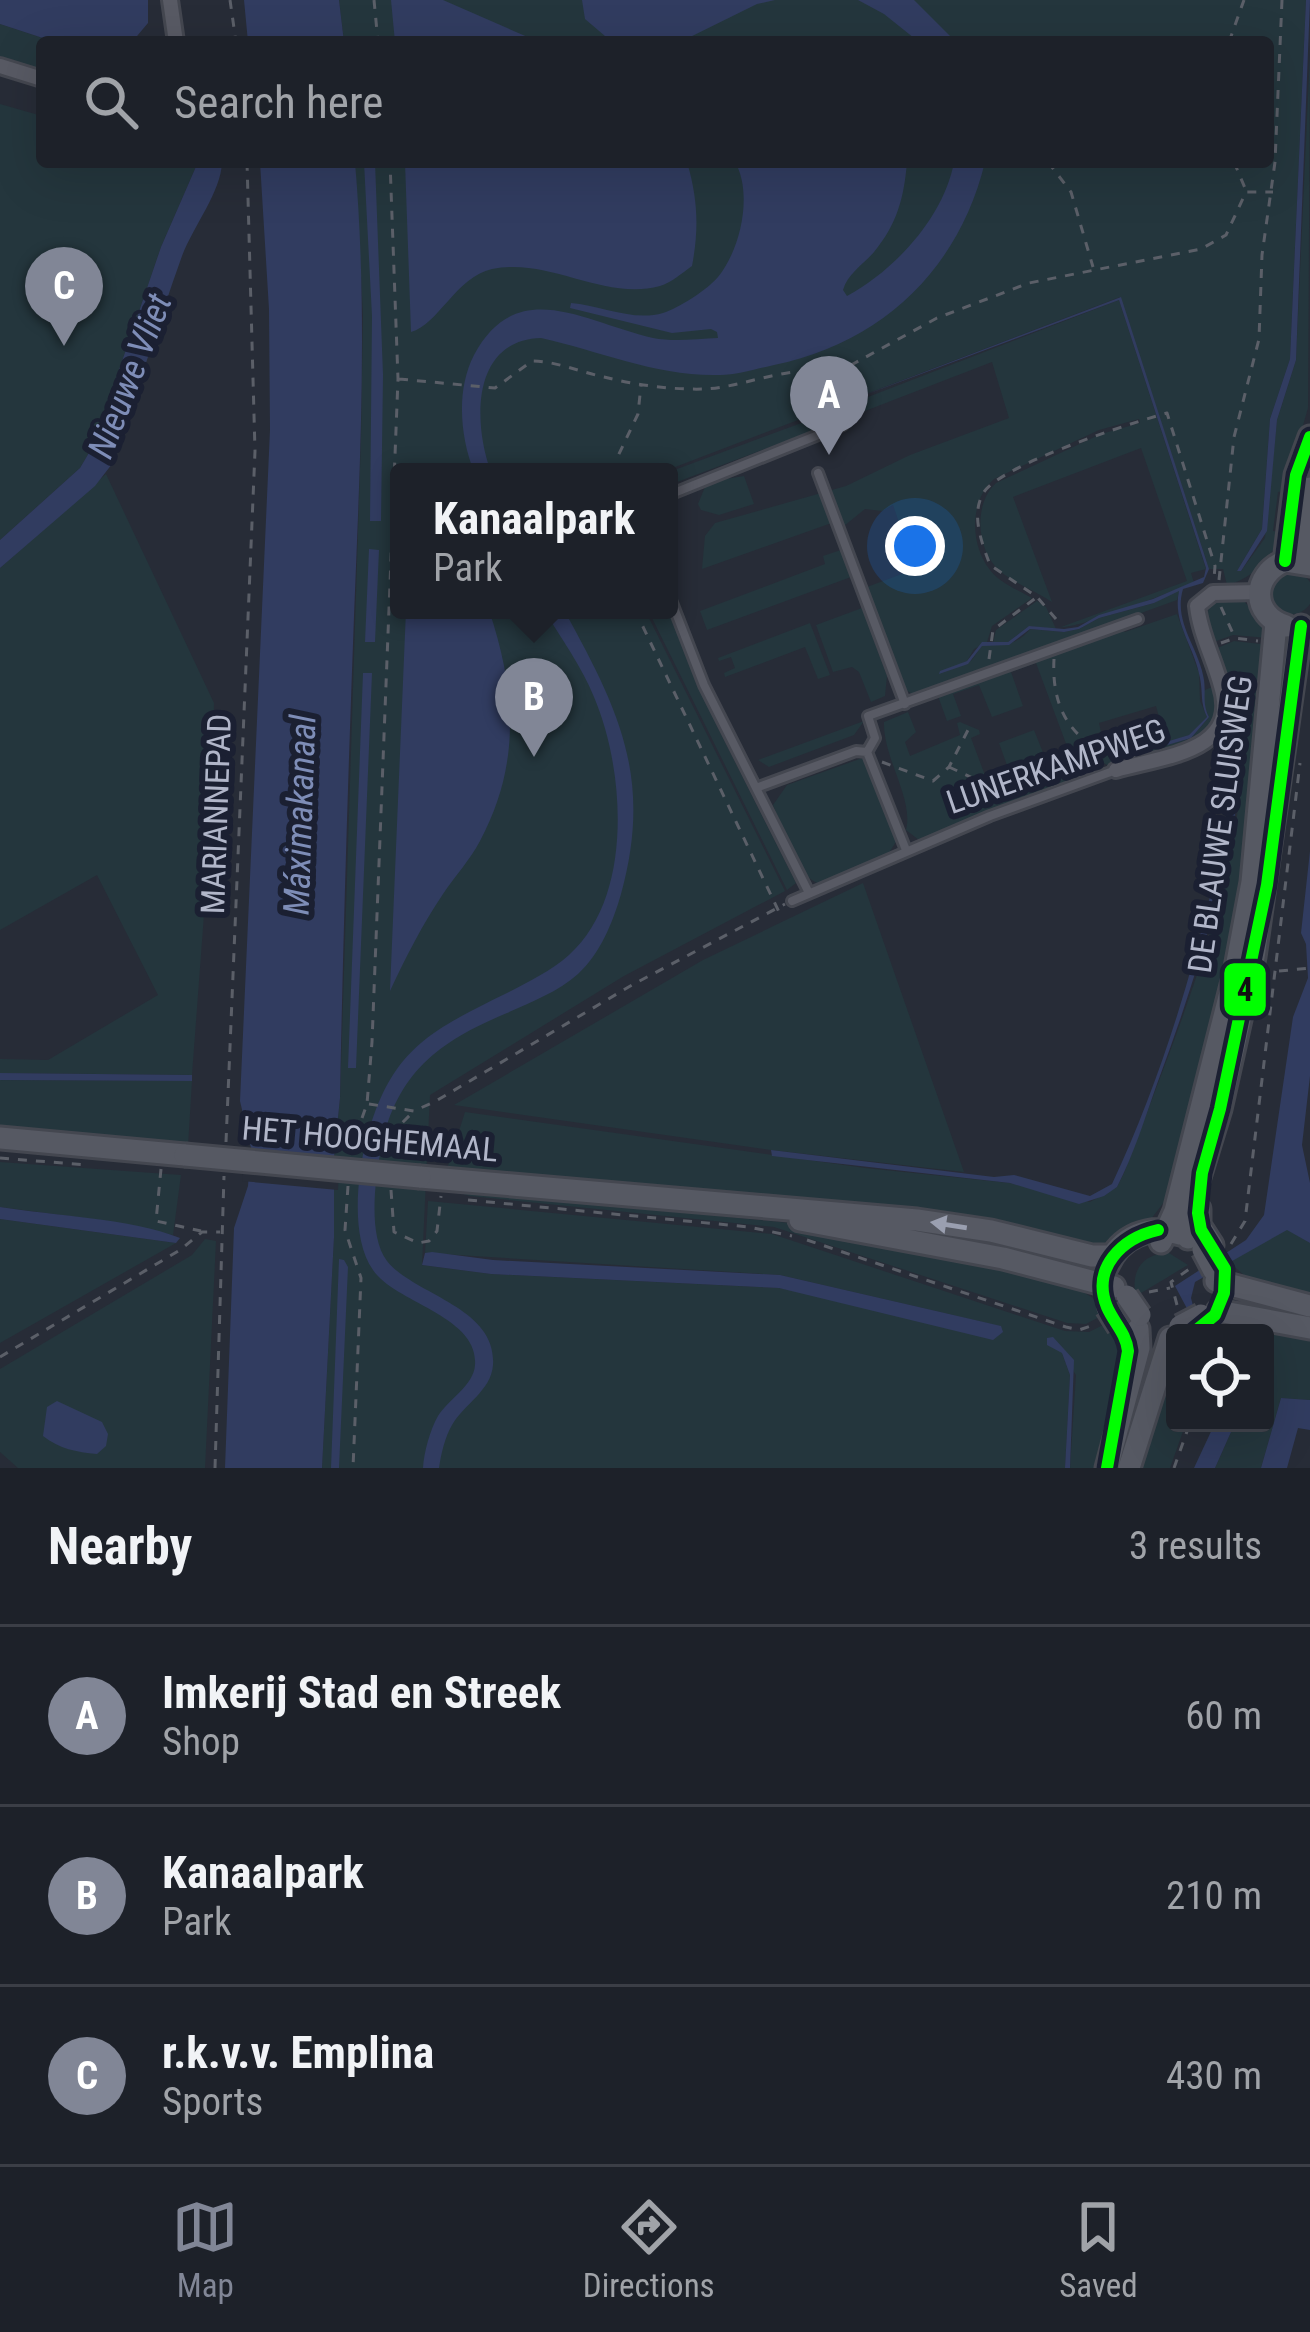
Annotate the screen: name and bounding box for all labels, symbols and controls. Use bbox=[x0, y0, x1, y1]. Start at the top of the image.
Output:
search box bbox=[36, 36, 1274, 168]
icon: search bbox=[78, 69, 144, 135]
text: Search here bbox=[174, 76, 383, 129]
pin: C bbox=[25, 247, 103, 346]
water label: Nieuwe Vliet bbox=[79, 287, 181, 464]
pin: A bbox=[790, 356, 868, 455]
popup bbox=[390, 463, 678, 619]
text: Kanaalpark bbox=[433, 492, 635, 545]
your location bbox=[885, 516, 945, 576]
text: Park bbox=[433, 545, 503, 591]
pin: B bbox=[495, 658, 573, 757]
street label: DE BLAUWE SLUISWEG bbox=[1180, 673, 1260, 975]
street label: LUNERKAMPWEG bbox=[941, 710, 1171, 822]
street label: MARIANNEPAD bbox=[193, 713, 239, 915]
water label: Máximakanaal bbox=[276, 713, 325, 916]
line badge: 4 bbox=[1222, 961, 1268, 1018]
text: 4 bbox=[1237, 970, 1253, 1009]
street label: HET HOOGHEMAAL bbox=[240, 1108, 500, 1170]
one-way arrow bbox=[930, 1215, 968, 1234]
map controls bbox=[1166, 1324, 1274, 1432]
button: locate bbox=[1166, 1324, 1274, 1432]
text: Nearby bbox=[48, 1517, 192, 1576]
text: 3 results bbox=[1129, 1523, 1262, 1569]
text: Imkerij Stad en Streek bbox=[162, 1666, 561, 1719]
text: A bbox=[75, 1693, 99, 1739]
text: 60 m bbox=[1185, 1693, 1262, 1739]
text: Shop bbox=[162, 1719, 240, 1765]
text: Kanaalpark bbox=[162, 1846, 364, 1899]
text: B bbox=[76, 1873, 98, 1919]
text: 210 m bbox=[1166, 1873, 1262, 1919]
text: Park bbox=[162, 1899, 232, 1945]
text: r.k.v.v. Emplina bbox=[162, 2026, 434, 2079]
text: C bbox=[76, 2053, 98, 2099]
text: 430 m bbox=[1166, 2053, 1262, 2099]
text: Sports bbox=[162, 2079, 263, 2125]
tab: Map bbox=[172, 2194, 238, 2305]
tab: Directions bbox=[583, 2194, 715, 2305]
tab: Saved bbox=[1059, 2194, 1138, 2305]

